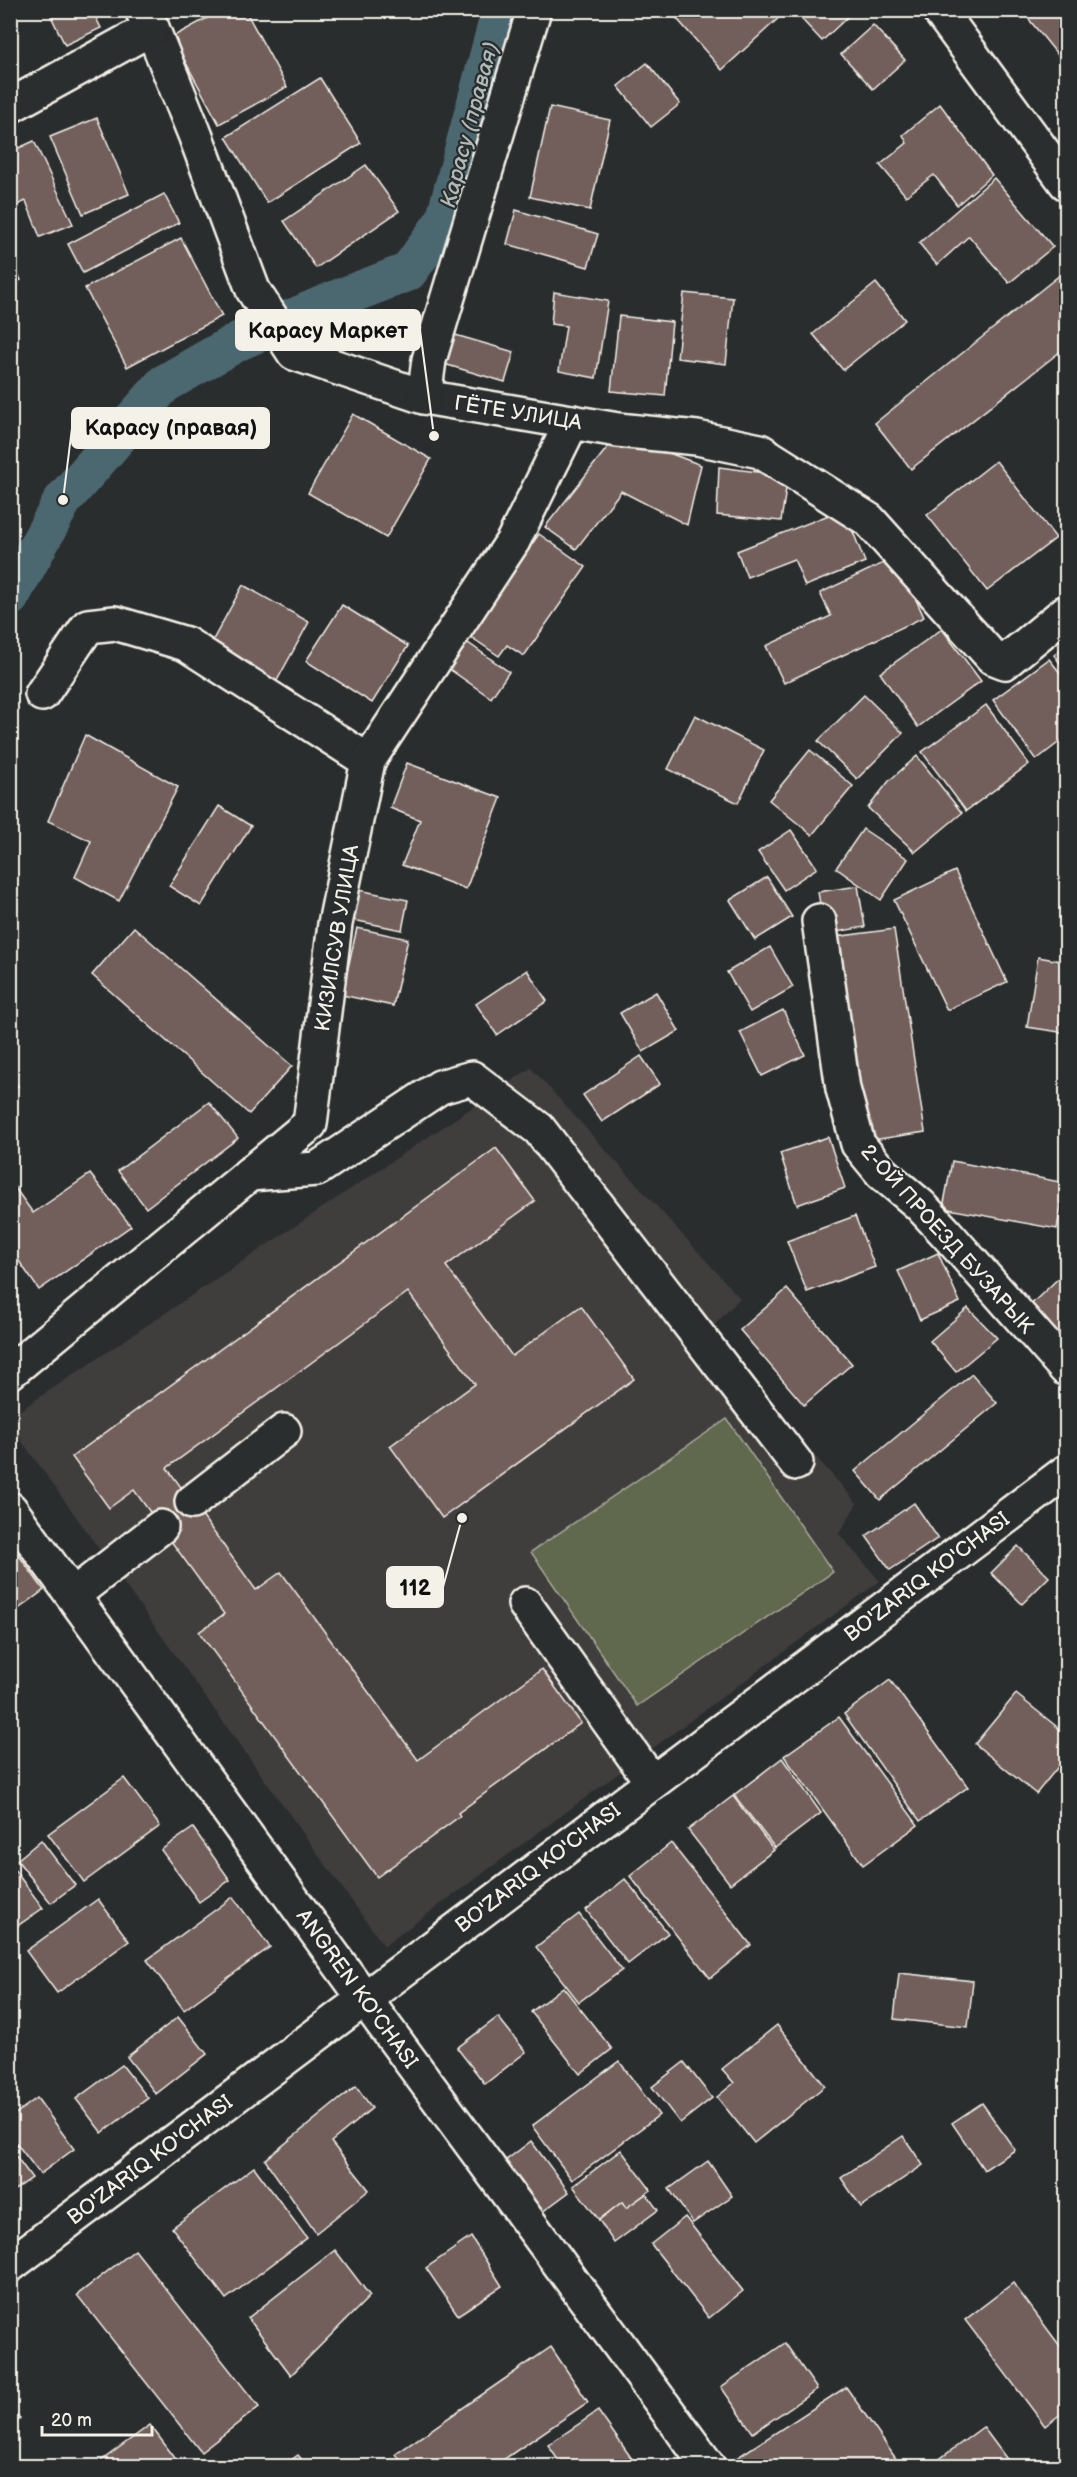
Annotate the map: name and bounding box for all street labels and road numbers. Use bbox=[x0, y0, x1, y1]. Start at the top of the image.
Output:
street label: ГЁТЕ УЛИЦА bbox=[452, 391, 584, 435]
street label: КИЗИЛСУВ УЛИЦА bbox=[310, 843, 364, 1033]
street label: 2-ОЙ ПРОЕЗД БУЗАРЫК bbox=[855, 1139, 1039, 1339]
street label: BO'ZARIQ KO'CHASI bbox=[839, 1507, 1015, 1647]
street label: BO'ZARIQ KO'CHASI bbox=[450, 1798, 626, 1938]
street label: ANGREN KO'CHASI bbox=[291, 1904, 423, 2074]
street label: BO'ZARIQ KO'CHASI bbox=[62, 2090, 238, 2230]

